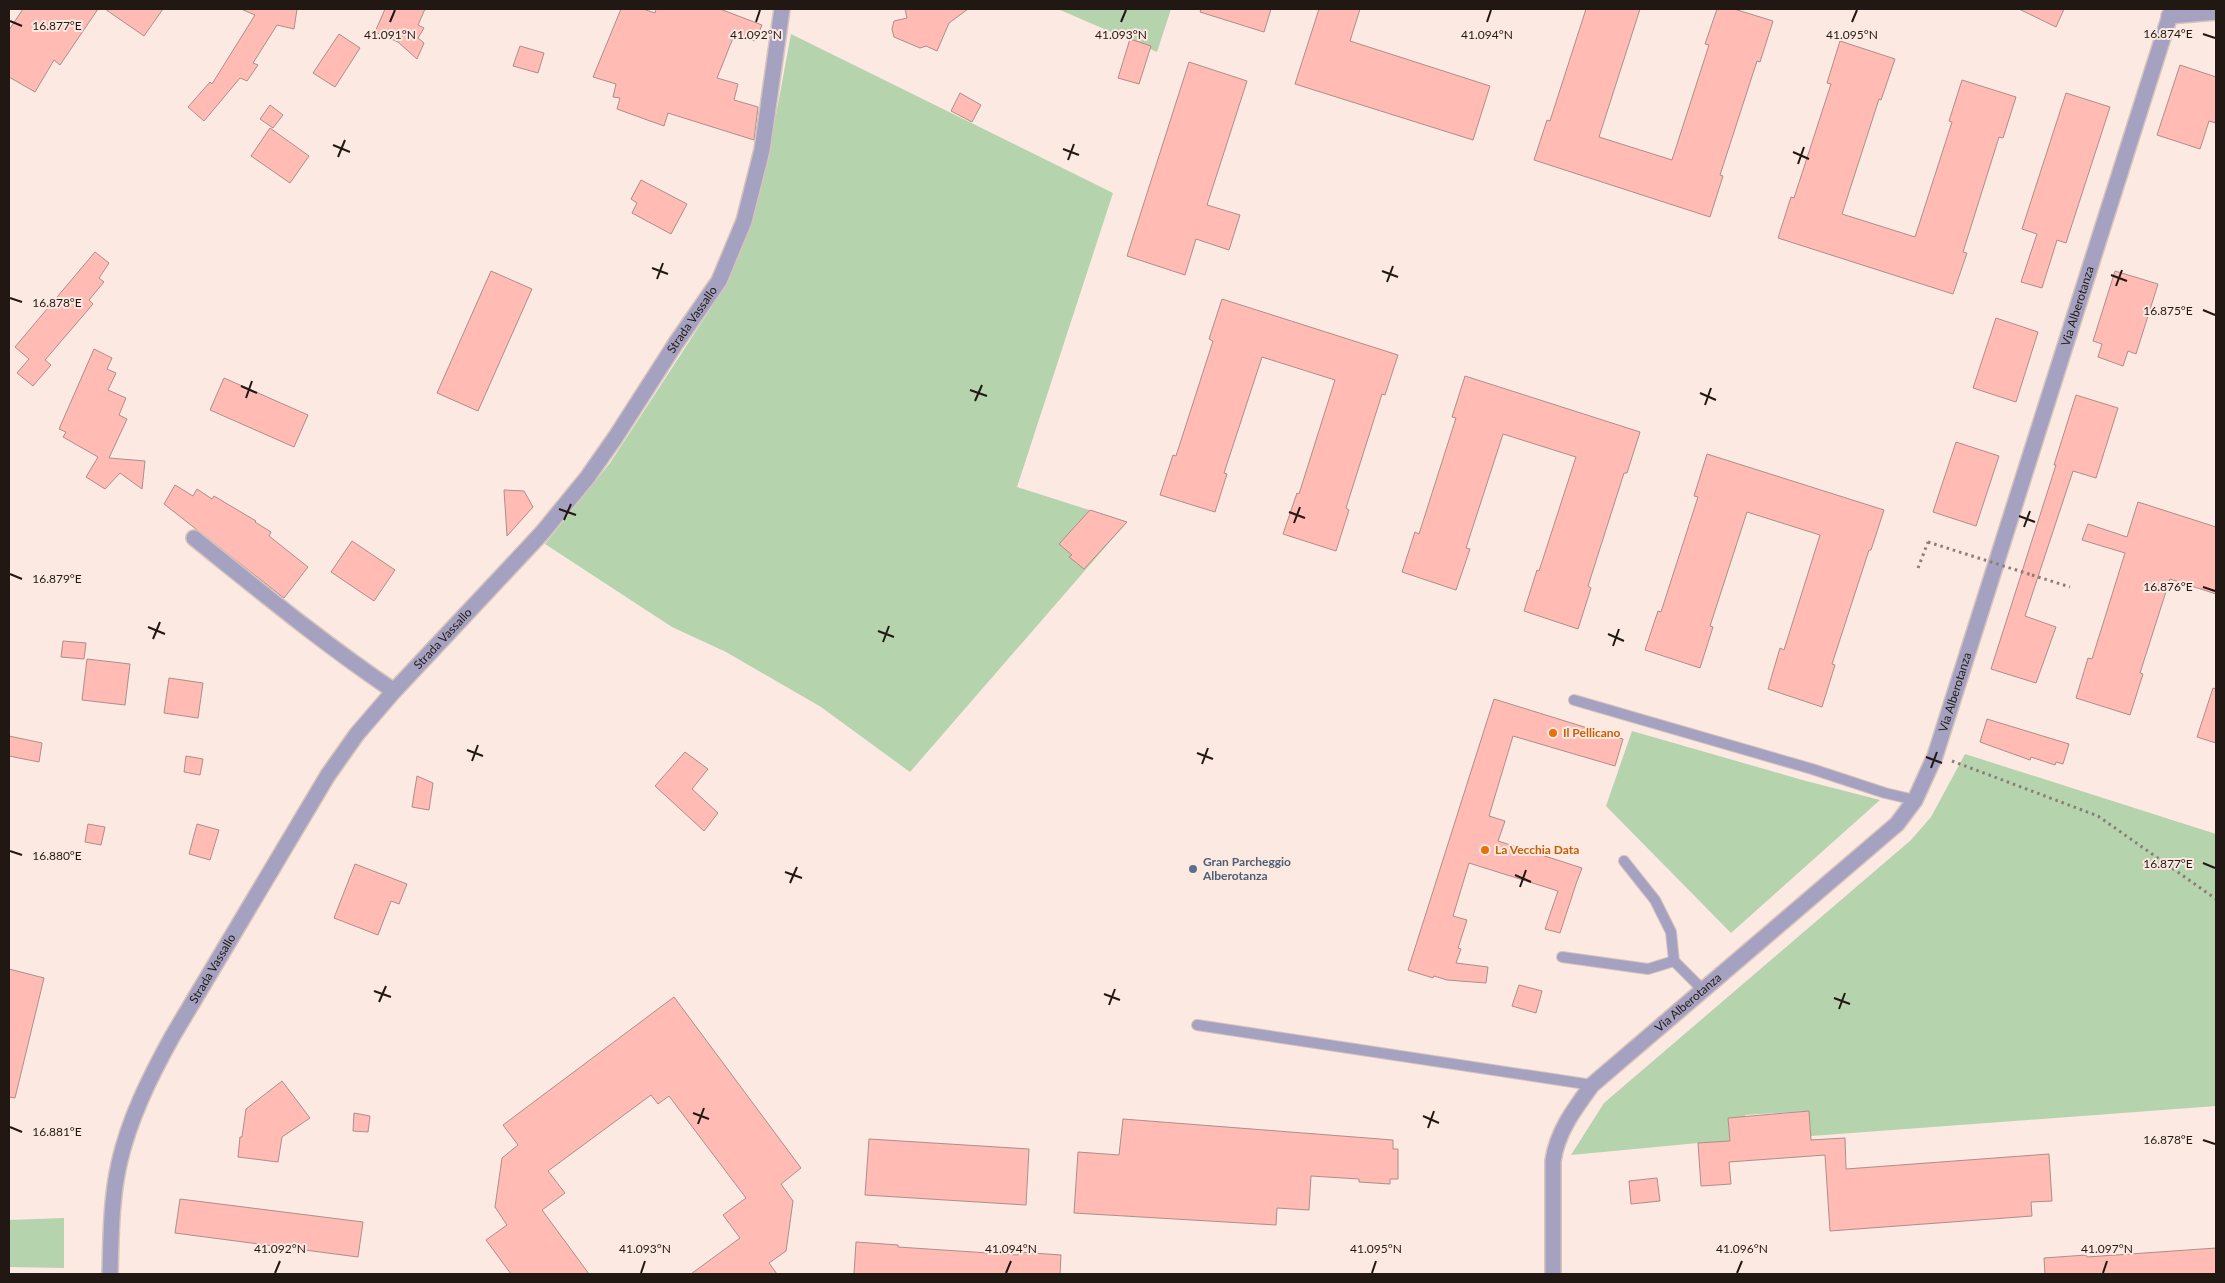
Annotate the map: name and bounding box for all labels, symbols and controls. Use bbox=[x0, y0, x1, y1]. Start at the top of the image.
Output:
text: 16.877°E bbox=[32, 18, 82, 33]
text: 16.874°E bbox=[2143, 26, 2193, 41]
text: 41.091°N bbox=[364, 27, 416, 42]
text: 41.092°N bbox=[730, 27, 782, 42]
text: 41.093°N bbox=[1095, 27, 1147, 42]
text: 41.094°N bbox=[1461, 27, 1513, 42]
text: 41.095°N bbox=[1826, 27, 1878, 42]
street label: Via Alberotanza bbox=[2058, 264, 2097, 348]
street label: Strada Vassallo bbox=[663, 283, 720, 356]
text: 16.878°E bbox=[32, 295, 82, 310]
text: 16.875°E bbox=[2143, 303, 2193, 318]
text: 16.879°E bbox=[32, 571, 82, 586]
text: 16.876°E bbox=[2143, 579, 2193, 594]
street label: Strada Vassallo bbox=[410, 605, 475, 672]
street label: Via Alberotanza bbox=[1935, 650, 1974, 734]
place label: Il Pellicano bbox=[1563, 725, 1621, 740]
marker: Il Pellicano bbox=[1547, 727, 1559, 739]
place label: La Vecchia Data bbox=[1495, 842, 1579, 857]
marker: La Vecchia Data bbox=[1479, 844, 1491, 856]
text: 16.880°E bbox=[32, 848, 82, 863]
place label: Gran Parcheggio Alberotanza bbox=[1202, 854, 1291, 883]
text: 16.877°E bbox=[2143, 856, 2193, 871]
marker: Gran Parcheggio Alberotanza bbox=[1187, 863, 1199, 875]
street label: Strada Vassallo bbox=[186, 931, 239, 1006]
street label: Via Alberotanza bbox=[1652, 970, 1724, 1035]
text: 16.881°E bbox=[32, 1124, 82, 1139]
text: 16.878°E bbox=[2143, 1132, 2193, 1147]
text: 41.092°N bbox=[254, 1241, 306, 1256]
text: 41.093°N bbox=[619, 1241, 671, 1256]
text: 41.094°N bbox=[985, 1241, 1037, 1256]
text: 41.095°N bbox=[1350, 1241, 1402, 1256]
text: 41.096°N bbox=[1716, 1241, 1768, 1256]
text: 41.097°N bbox=[2081, 1241, 2133, 1256]

